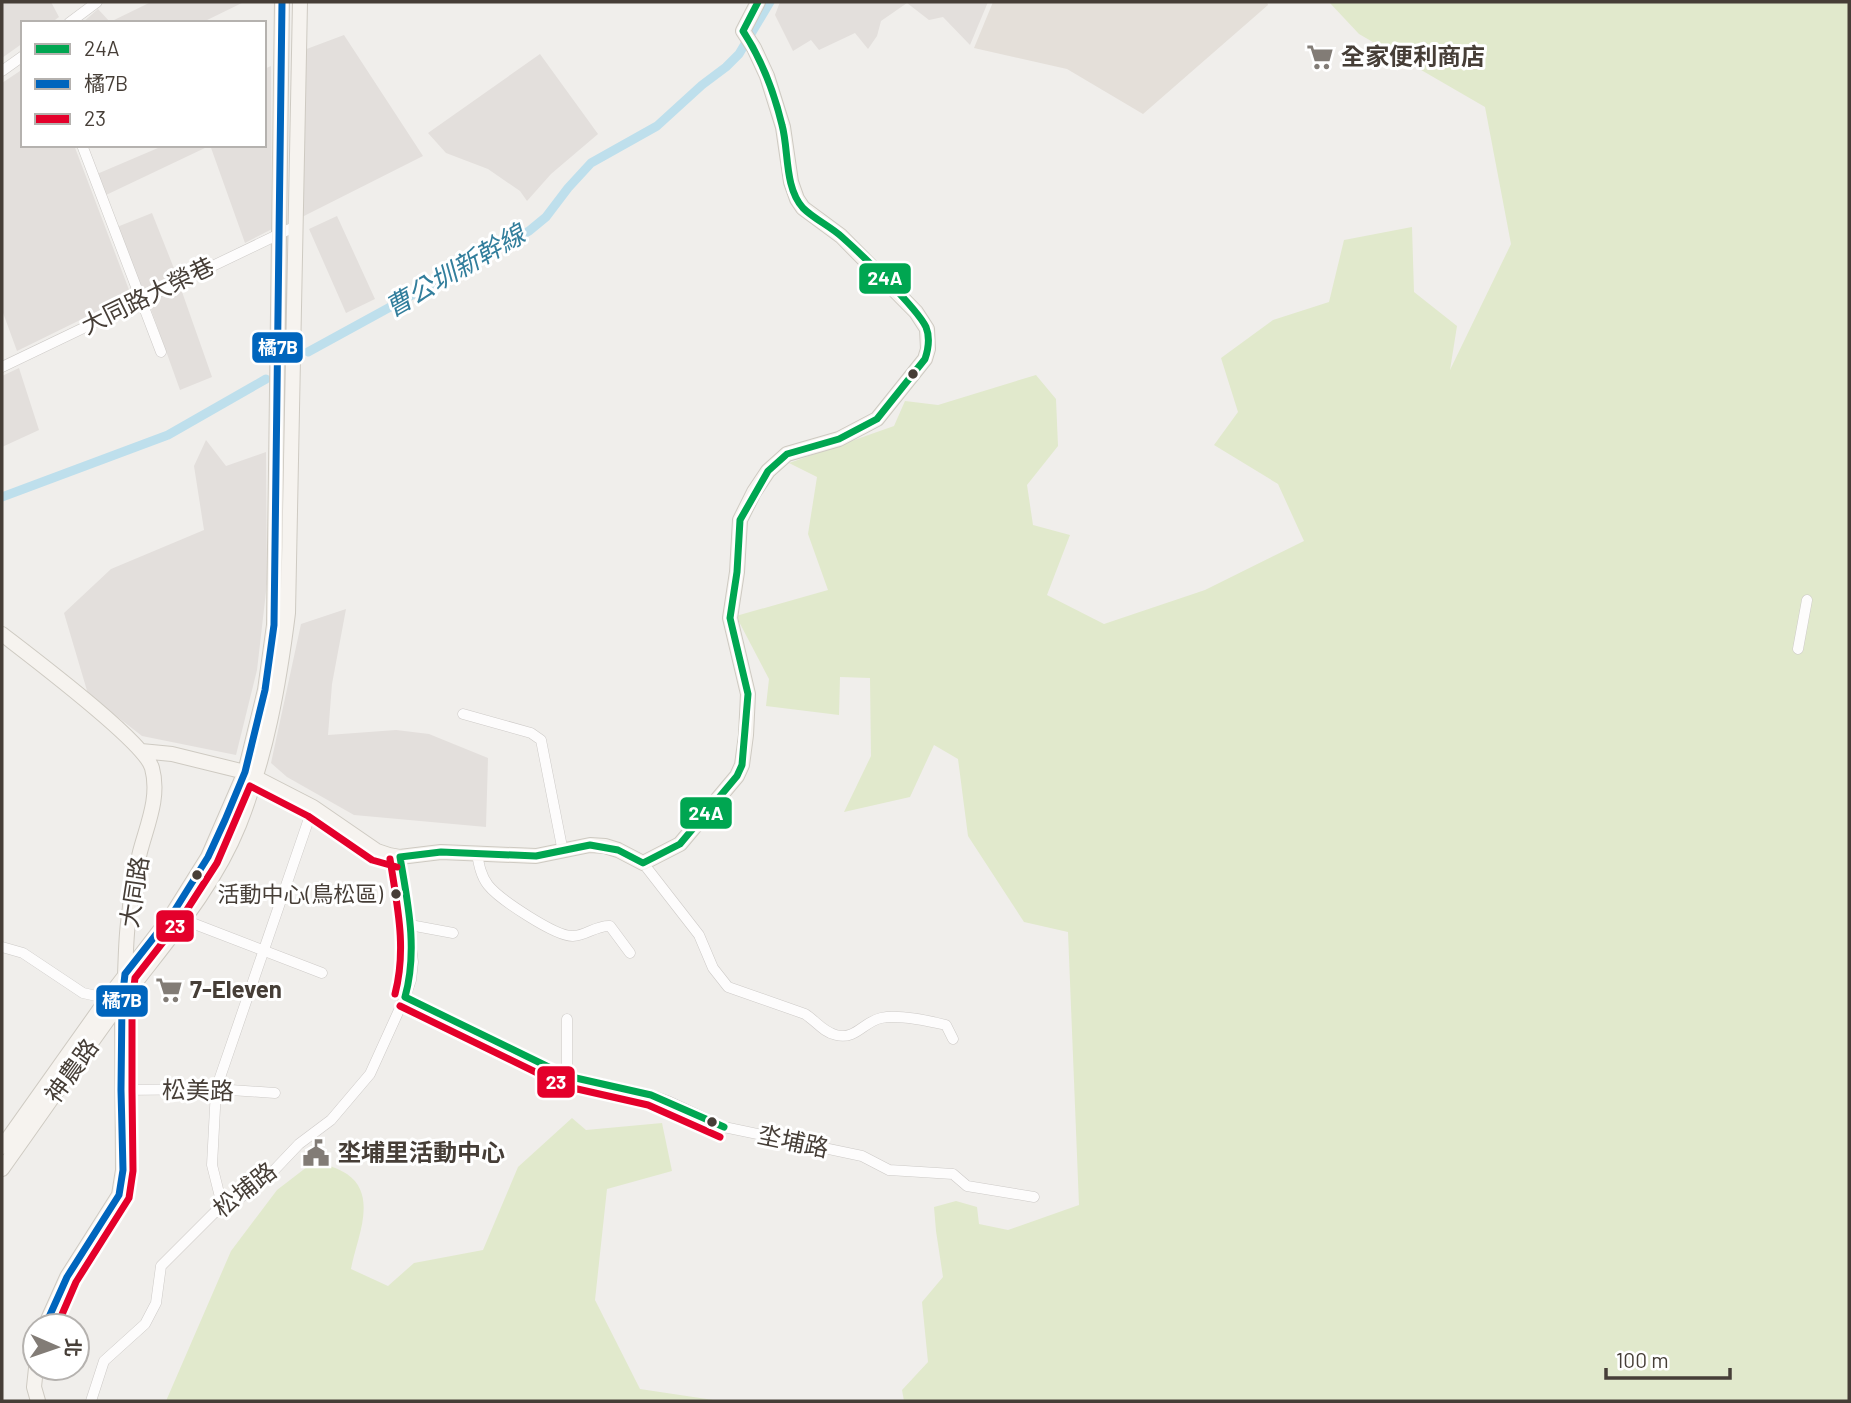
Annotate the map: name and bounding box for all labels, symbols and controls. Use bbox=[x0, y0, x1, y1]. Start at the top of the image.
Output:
legend bbox=[21, 21, 266, 147]
text: 24A bbox=[84, 35, 120, 60]
place label: 全家便利商店 bbox=[1341, 41, 1485, 70]
supermarket icon: 全家便利商店 bbox=[1305, 42, 1335, 72]
text: 橘7B bbox=[84, 70, 128, 95]
text: 23 bbox=[84, 105, 106, 130]
water label: 曹公圳新幹線 bbox=[379, 216, 532, 322]
street label: 大同路大榮巷 bbox=[76, 250, 218, 339]
line badge: 24A bbox=[858, 262, 912, 295]
text: 24A bbox=[868, 266, 903, 289]
line badge: 橘7B bbox=[251, 331, 304, 364]
text: 橘7B bbox=[258, 335, 298, 358]
unlabelled marker bbox=[906, 367, 920, 381]
line badge: 24A bbox=[679, 796, 733, 830]
text: 24A bbox=[689, 801, 724, 824]
street label: 大同路 bbox=[114, 854, 153, 930]
unlabelled marker bbox=[190, 868, 204, 882]
place label: 活動中心(鳥松區) bbox=[218, 880, 383, 906]
marker: 活動中心(鳥松區) bbox=[389, 887, 403, 901]
line badge: 23 bbox=[155, 909, 195, 943]
text: 23 bbox=[165, 914, 185, 937]
place label: 7-Eleven bbox=[190, 974, 282, 1003]
supermarket icon: 7-Eleven bbox=[154, 975, 184, 1005]
line badge: 橘7B bbox=[95, 984, 149, 1018]
text: 橘7B bbox=[102, 988, 142, 1011]
street label: 神農路 bbox=[38, 1032, 104, 1108]
line badge: 23 bbox=[536, 1065, 576, 1099]
text: 23 bbox=[546, 1070, 566, 1093]
street label: 松美路 bbox=[162, 1074, 234, 1105]
unlabelled marker bbox=[705, 1115, 719, 1129]
street label: 坔埔路 bbox=[755, 1119, 832, 1162]
place label: 坔埔里活動中心 bbox=[337, 1137, 505, 1166]
public building icon: 坔埔里活動中心 bbox=[301, 1138, 331, 1168]
street label: 松埔路 bbox=[207, 1155, 281, 1222]
north arrow bbox=[21, 1312, 91, 1382]
scale bar bbox=[1606, 1336, 1730, 1380]
text: 北 bbox=[62, 1338, 85, 1358]
text: 100 m bbox=[1616, 1347, 1669, 1372]

